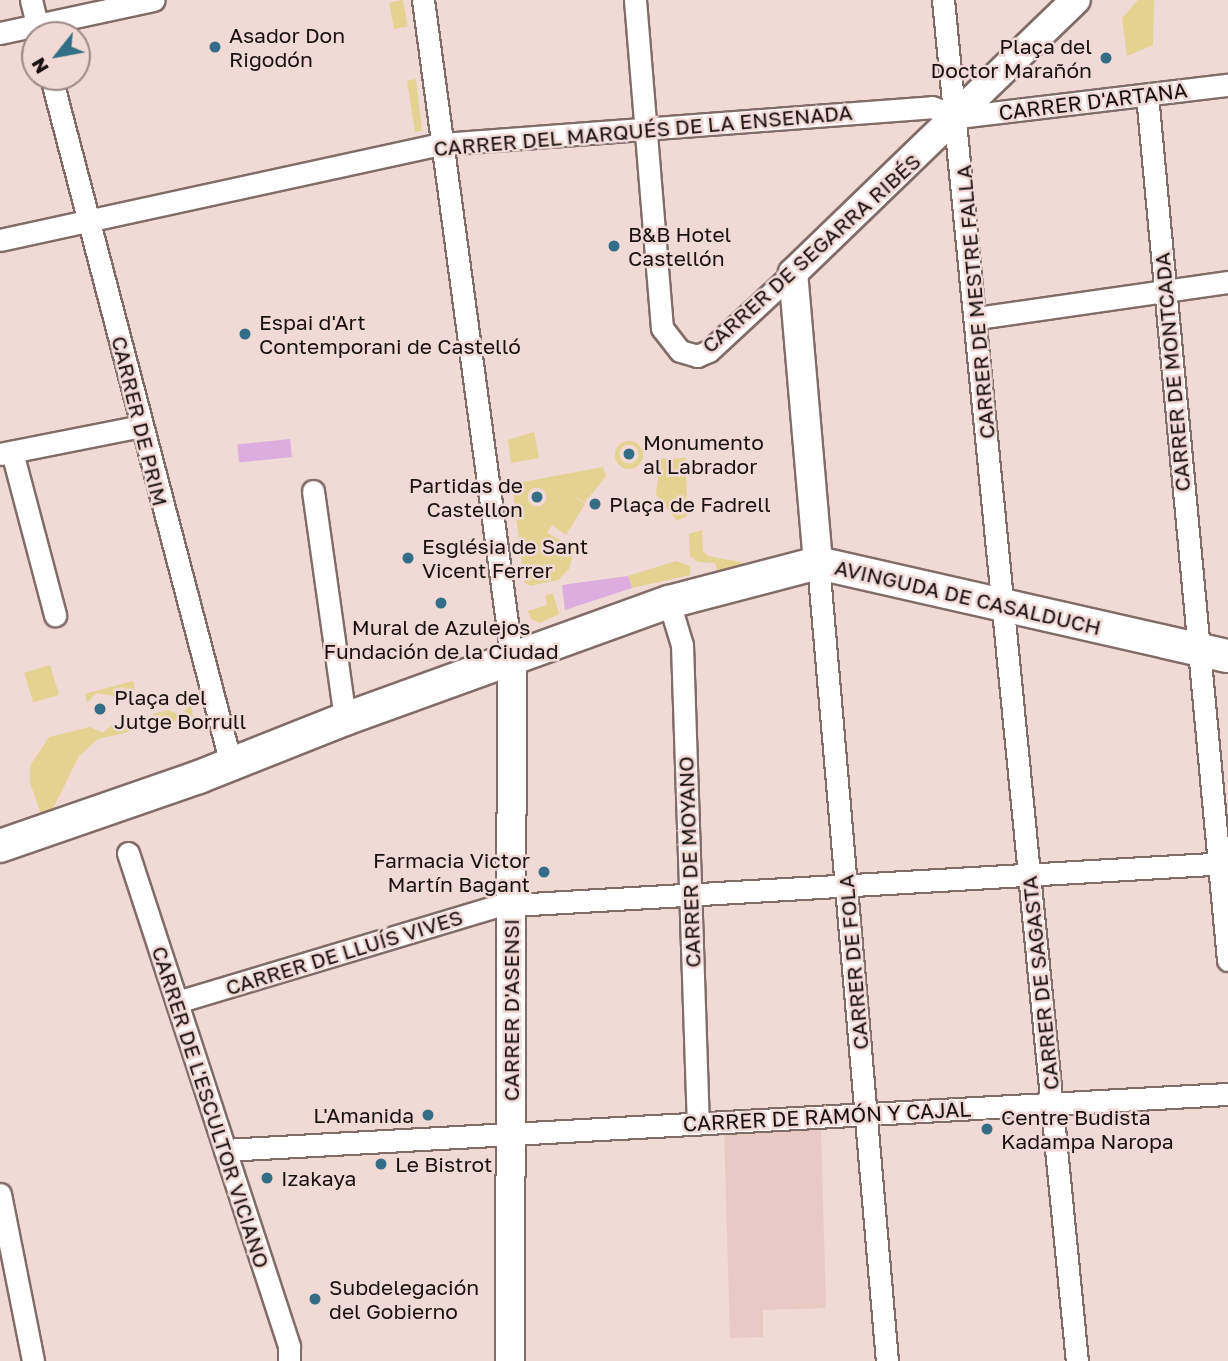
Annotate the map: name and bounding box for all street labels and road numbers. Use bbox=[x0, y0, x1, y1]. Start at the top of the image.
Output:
street label: CARRER D'ARTANA bbox=[997, 77, 1189, 125]
street label: CARRER DEL MARQUÉS DE LA ENSENADA bbox=[432, 99, 854, 161]
street label: CARRER DE SEGARRA RIBÉS bbox=[697, 148, 925, 358]
street label: CARRER DE MESTRE FALLA bbox=[950, 164, 1000, 440]
street label: CARRER DE MONTCADA bbox=[1149, 251, 1195, 493]
street label: CARRER DE PRIM bbox=[107, 333, 173, 509]
street label: AVINGUDA DE CASALDUCH bbox=[832, 554, 1104, 640]
street label: CARRER DE MOYANO bbox=[673, 756, 705, 968]
street label: CARRER DE FOLA bbox=[833, 873, 873, 1051]
street label: CARRER DE SAGASTA bbox=[1016, 875, 1064, 1091]
street label: CARRER DE LLUÍS VIVES bbox=[222, 904, 466, 1000]
street label: CARRER D'ASENSI bbox=[498, 919, 524, 1101]
street label: CARRER DE L'ESCULTOR VICIANO bbox=[147, 943, 275, 1271]
street label: CARRER DE RAMÓN Y CAJAL bbox=[682, 1096, 972, 1136]

